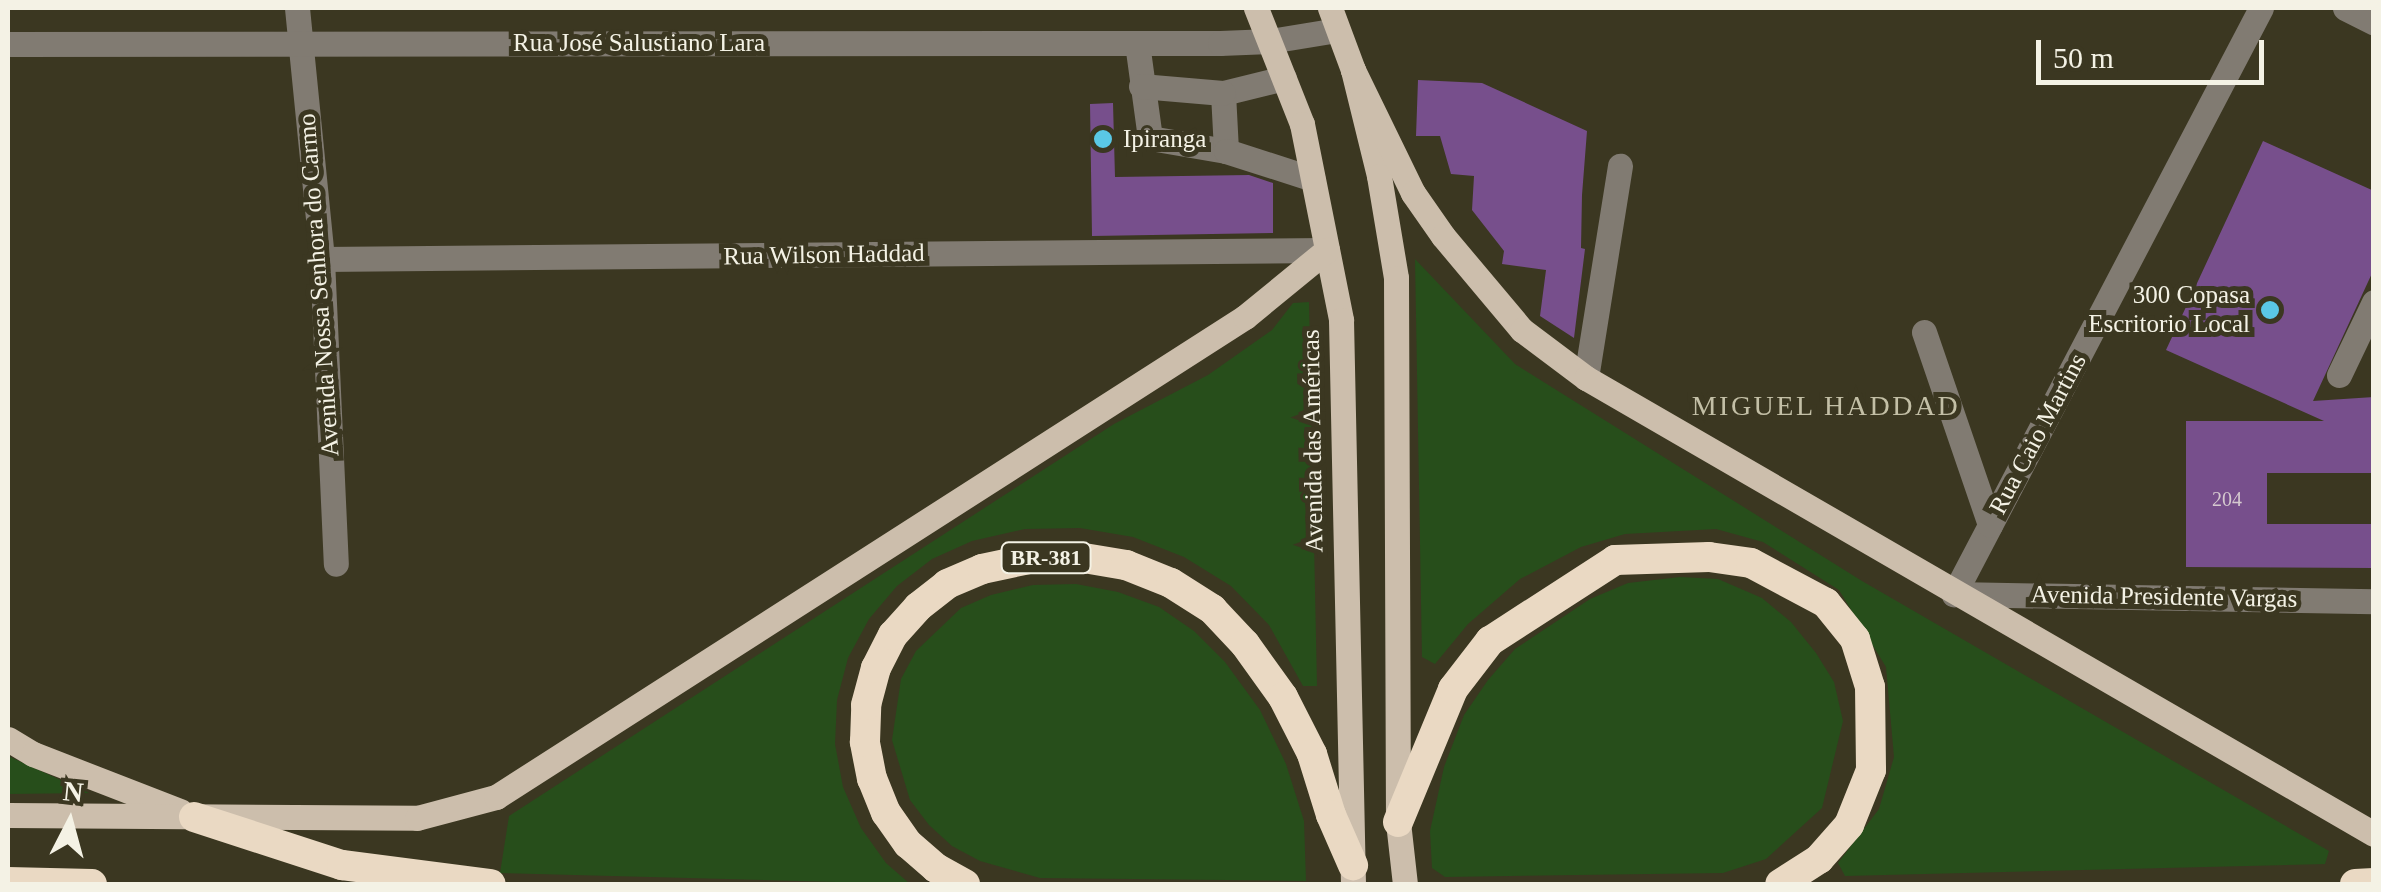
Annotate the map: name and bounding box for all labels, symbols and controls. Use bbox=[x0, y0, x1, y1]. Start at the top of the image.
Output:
scale bar bbox=[2041, 20, 2268, 82]
street label: Rua José Salustiano Lara bbox=[513, 28, 765, 58]
text: 50 m bbox=[2053, 41, 2114, 74]
street label: Avenida Nossa Senhora do Carmo bbox=[292, 112, 346, 458]
place label: Ipiranga bbox=[1123, 124, 1206, 154]
marker: Ipiranga bbox=[1092, 128, 1114, 150]
street label: Rua Wilson Haddad bbox=[723, 238, 925, 272]
place label: 300 Copasa Escritorio Local bbox=[2088, 281, 2250, 340]
marker: 300 Copasa Escritorio Local bbox=[2259, 299, 2281, 321]
street label: Avenida das Américas bbox=[1296, 329, 1330, 553]
street label: Rua Caio Martins bbox=[1983, 348, 2093, 520]
district label: MIGUEL HADDAD bbox=[1691, 389, 1961, 423]
house number: 204 bbox=[2212, 487, 2242, 511]
road number: BR-381 bbox=[998, 541, 1094, 575]
street label: Avenida Presidente Vargas bbox=[2030, 580, 2298, 614]
north arrow bbox=[20, 772, 120, 872]
text: N bbox=[61, 775, 85, 808]

